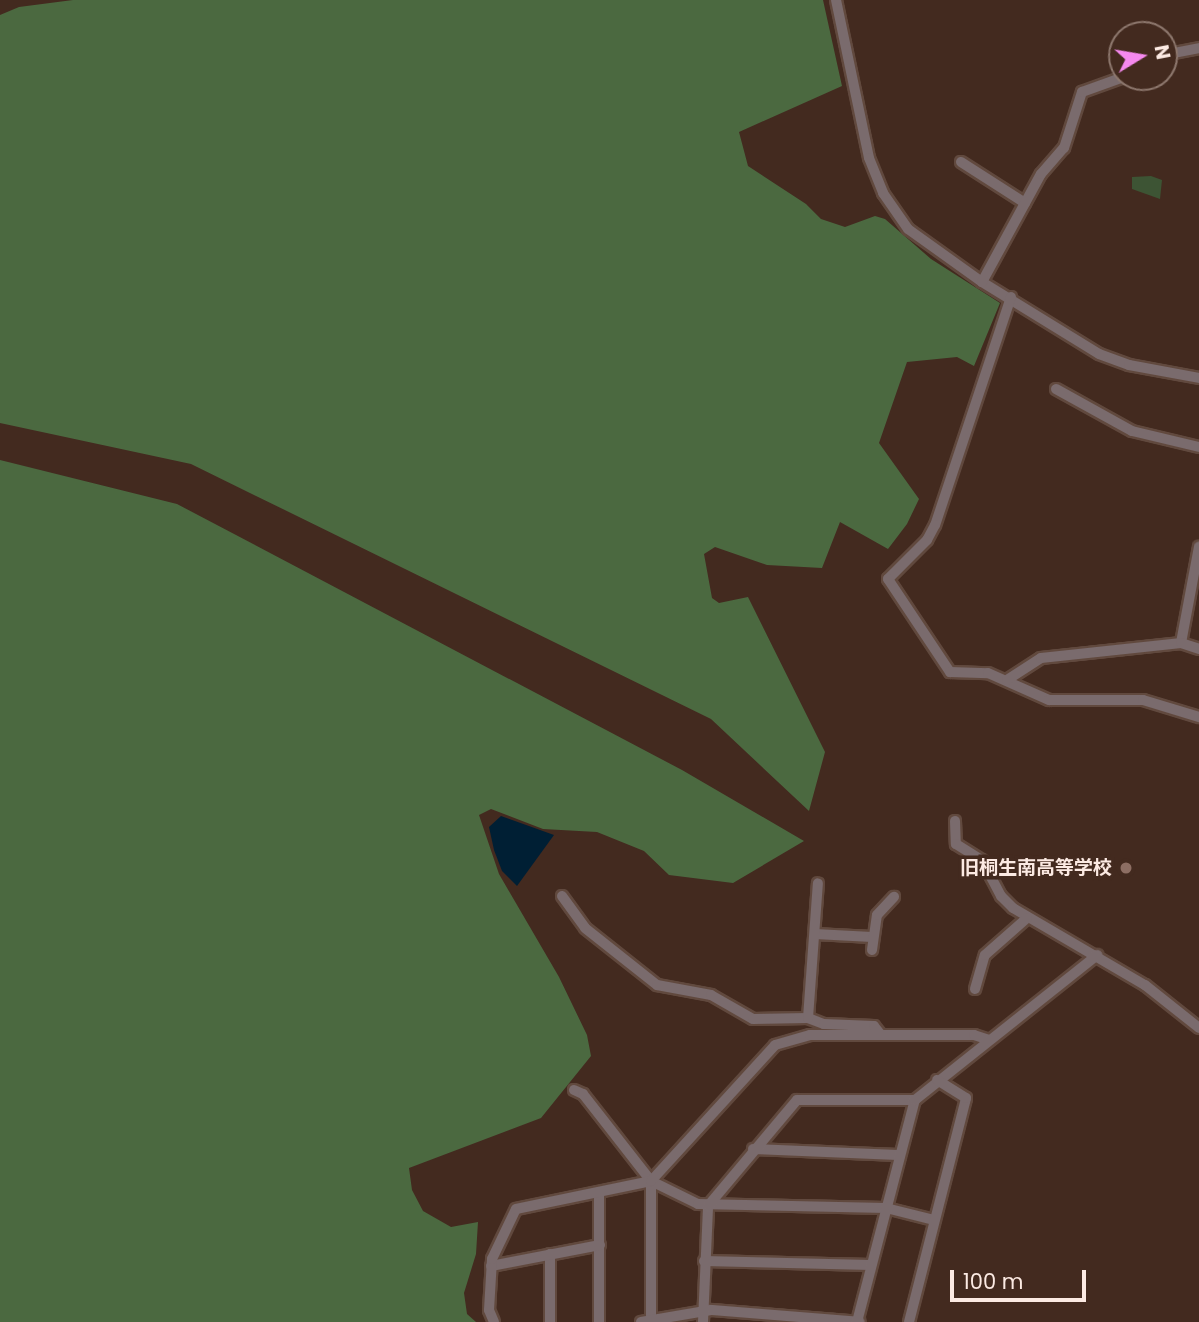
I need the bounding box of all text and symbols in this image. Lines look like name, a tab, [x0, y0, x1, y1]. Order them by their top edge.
north arrow	[1108, 21, 1178, 91]
text: N	[1148, 43, 1177, 62]
place label: 旧桐生南高等学校	[960, 857, 1112, 879]
marker: 旧桐生南高等学校	[1118, 860, 1134, 876]
scale bar	[954, 1256, 1090, 1300]
text: 100 m	[963, 1267, 1023, 1296]

